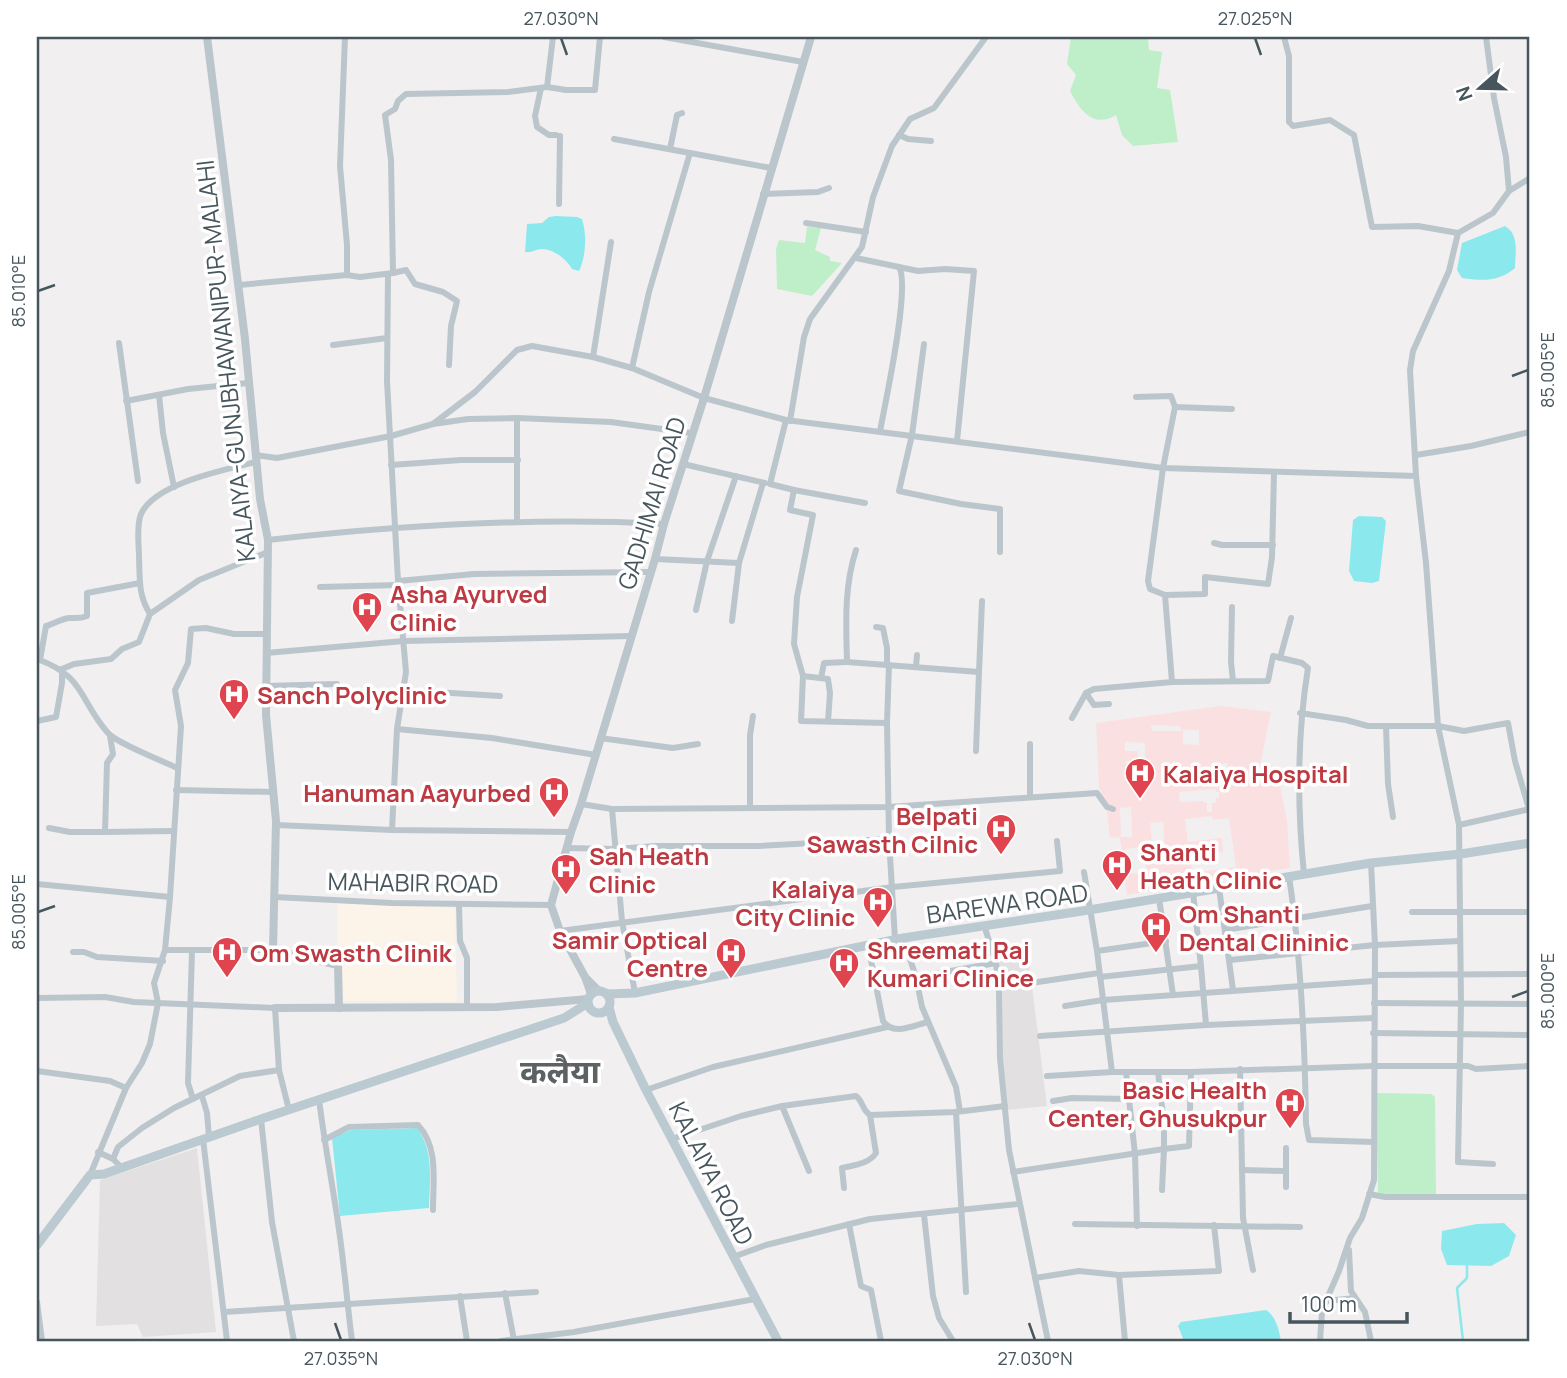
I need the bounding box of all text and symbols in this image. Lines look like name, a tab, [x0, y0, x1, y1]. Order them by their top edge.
text: 27.030°N	[524, 6, 599, 30]
text: 27.025°N	[1218, 6, 1292, 30]
north arrow	[1444, 52, 1514, 122]
text: N	[1449, 83, 1479, 105]
street label: KALAIYA-GUNJBHAWANIPUR-MALAHI	[187, 158, 263, 564]
text: 85.010°E	[6, 255, 30, 327]
text: 85.005°E	[1535, 332, 1559, 408]
street label: GADHIMAI ROAD	[609, 413, 693, 593]
place label: Asha Ayurved Clinic	[390, 577, 548, 638]
hospital icon: Asha Ayurved Clinic	[350, 590, 384, 634]
hospital icon: Sanch Polyclinic	[217, 677, 251, 721]
place label: Sanch Polyclinic	[257, 678, 447, 711]
hospital icon: Kalaiya Hospital	[1123, 756, 1157, 800]
place label: Kalaiya Hospital	[1163, 757, 1349, 790]
hospital icon: Hanuman Aayurbed	[537, 775, 571, 819]
place label: Hanuman Aayurbed	[303, 776, 531, 809]
place label: Belpati Sawasth Cilnic	[807, 799, 978, 860]
hospital icon: Belpati Sawasth Cilnic	[984, 812, 1018, 856]
place label: Shanti Heath Clinic	[1140, 835, 1282, 896]
place label: Sah Heath Clinic	[589, 839, 709, 900]
hospital icon: Shanti Heath Clinic	[1100, 848, 1134, 892]
hospital icon: Sah Heath Clinic	[549, 852, 583, 896]
street label: MAHABIR ROAD	[327, 864, 499, 900]
place label: Kalaiya City Clinic	[736, 872, 855, 933]
text: 85.005°E	[6, 874, 30, 950]
street label: BAREWA ROAD	[924, 875, 1090, 931]
hospital icon: Kalaiya City Clinic	[861, 885, 895, 929]
place label: Om Shanti Dental Clininic	[1179, 897, 1349, 958]
hospital icon: Om Shanti Dental Clininic	[1139, 910, 1173, 954]
place label: Samir Optical Centre	[552, 923, 708, 984]
place label: Shreemati Raj Kumari Clinice	[867, 933, 1034, 994]
hospital icon: Om Swasth Clinik	[210, 935, 244, 979]
place label: Om Swasth Clinik	[250, 936, 453, 969]
hospital icon: Samir Optical Centre	[714, 936, 748, 980]
hospital icon: Shreemati Raj Kumari Clinice	[827, 946, 861, 990]
text: 85.000°E	[1535, 953, 1559, 1029]
district label: कलैया	[520, 1049, 601, 1093]
place label: Basic Health Center, Ghusukpur	[1048, 1073, 1267, 1134]
hospital icon: Basic Health Center, Ghusukpur	[1273, 1086, 1307, 1130]
street label: KALAIYA ROAD	[662, 1096, 762, 1250]
scale bar	[1290, 1280, 1408, 1324]
text: 100 m	[1301, 1290, 1357, 1318]
text: 27.035°N	[304, 1346, 378, 1370]
text: 27.030°N	[998, 1346, 1073, 1370]

